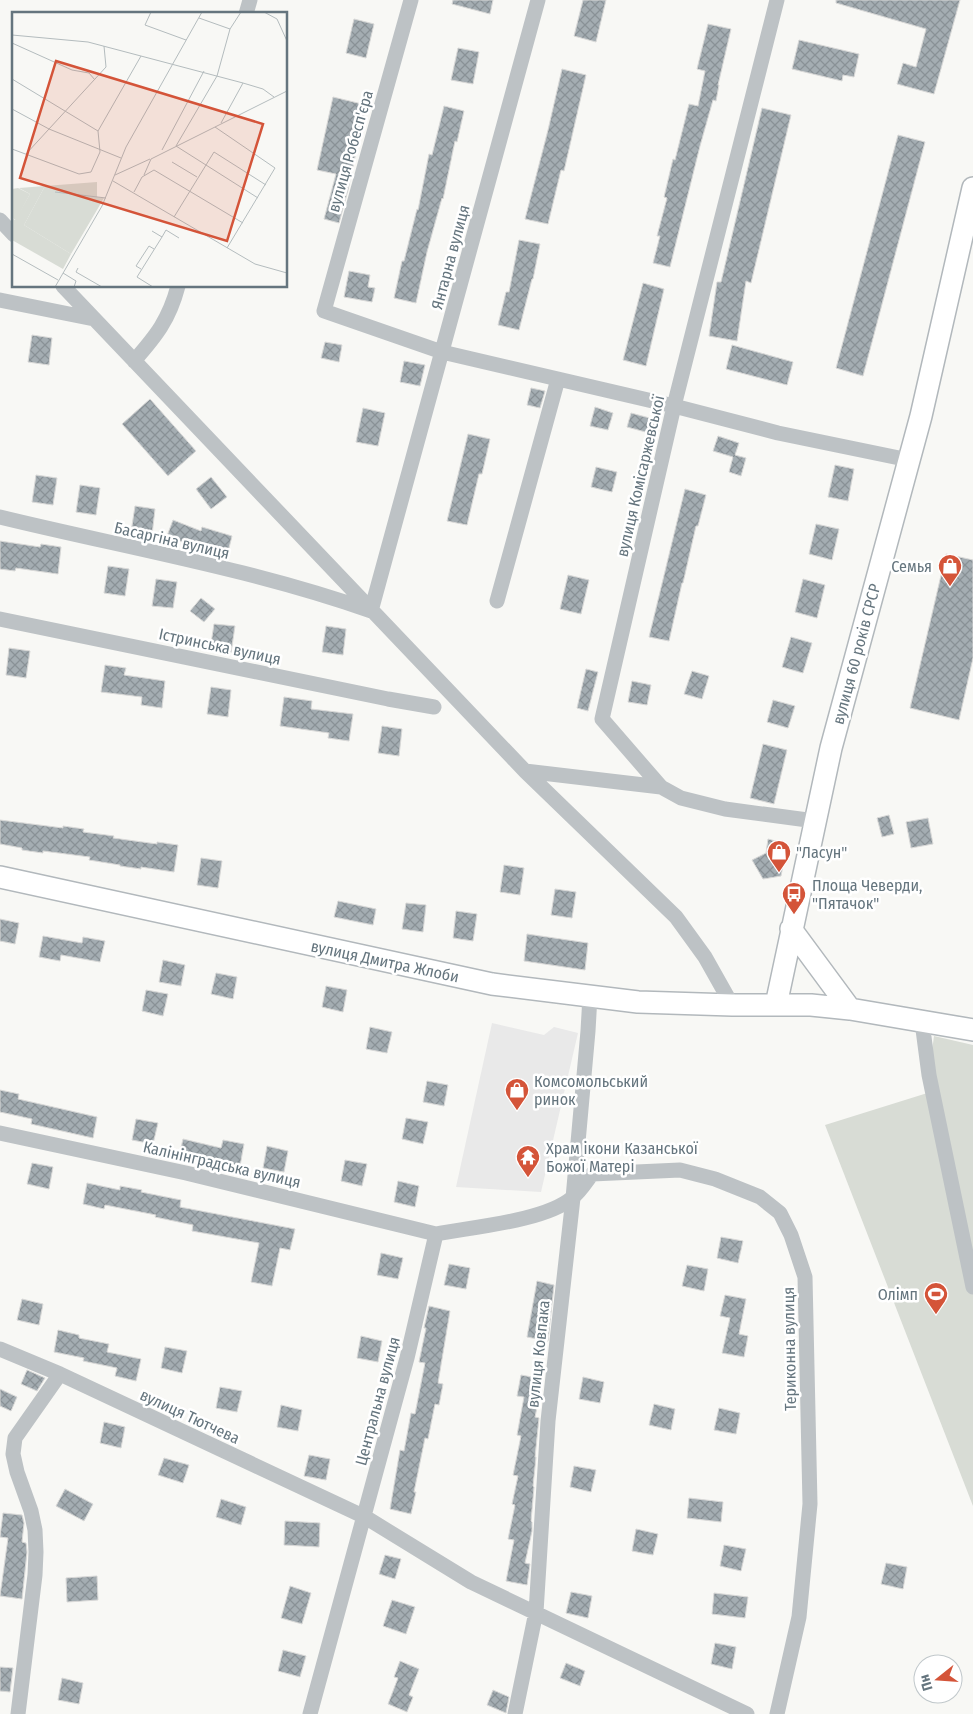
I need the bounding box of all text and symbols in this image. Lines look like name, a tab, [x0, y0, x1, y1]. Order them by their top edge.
inset map	[12, 12, 288, 288]
street label: вулиця Робесп'єра	[324, 88, 377, 214]
street label: Янтарна вулиця	[427, 203, 474, 312]
street label: вулиця Комісаржевської	[613, 393, 669, 559]
street label: Басаргіна вулиця	[112, 518, 231, 563]
shop icon: Семья	[937, 553, 963, 587]
place label: Семья	[891, 557, 932, 576]
street label: вулиця 60 років СРСР	[829, 582, 884, 727]
street label: Істринська вулиця	[157, 624, 283, 669]
shop icon: "Ласун"	[766, 839, 792, 873]
place label: "Ласун"	[796, 843, 847, 862]
place label: Площа Чеверди, "Пятачок"	[812, 876, 922, 913]
bus stop icon: Площа Чеверди, "Пятачок"	[781, 881, 807, 915]
street label: вулиця Дмитра Жлоби	[309, 937, 461, 986]
place label: Комсомольський ринок	[534, 1072, 648, 1109]
shop icon: Комсомольський ринок	[504, 1077, 530, 1111]
street label: Калінінградська вулиця	[141, 1137, 303, 1192]
place label: Храм ікони Казанської Божої Матері	[546, 1139, 699, 1176]
temple icon: Храм ікони Казанської Божої Матері	[515, 1144, 541, 1178]
sports icon: Олімп	[923, 1281, 949, 1315]
place label: Олімп	[878, 1285, 918, 1304]
street label: Териконна вулиця	[779, 1287, 800, 1411]
street label: вулиця Ковпака	[523, 1299, 554, 1409]
street label: Центральна вулиця	[351, 1335, 404, 1468]
street label: вулиця Тютчева	[137, 1385, 243, 1448]
north arrow	[913, 1654, 963, 1704]
text: Пн	[916, 1673, 936, 1693]

